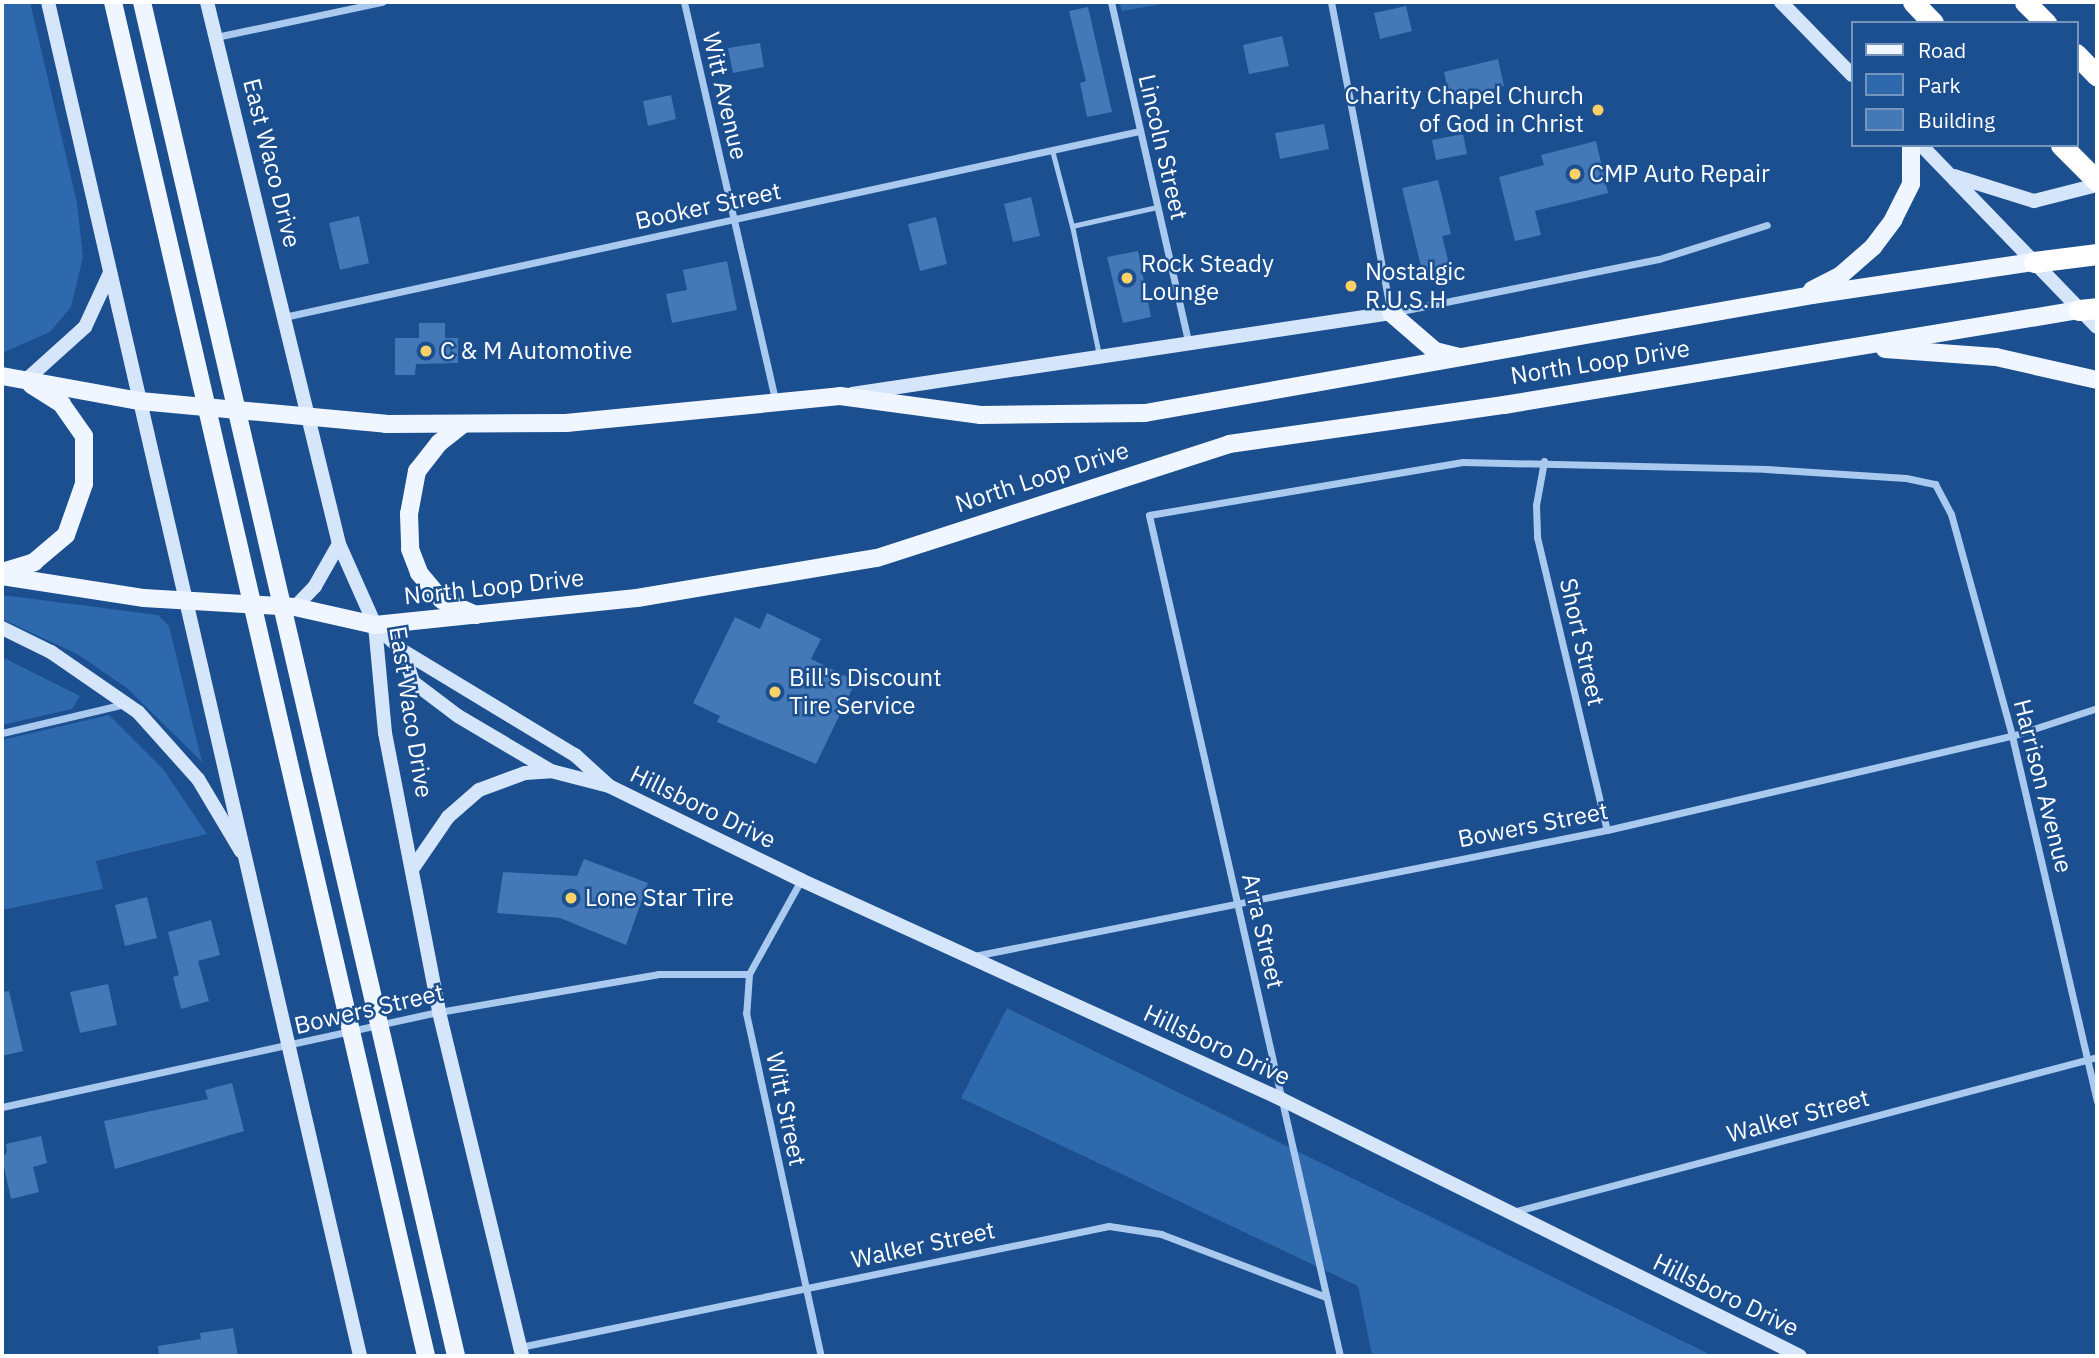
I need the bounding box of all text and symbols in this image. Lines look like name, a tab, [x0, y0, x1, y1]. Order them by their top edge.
legend	[1850, 21, 2078, 147]
street label: Witt Avenue	[696, 30, 754, 162]
text: Road	[1918, 36, 1966, 64]
street label: Lincoln Street	[1132, 71, 1194, 223]
text: Park	[1918, 71, 1961, 99]
street label: East Waco Drive	[237, 76, 307, 250]
place label: Charity Chapel Church of God in Christ	[1345, 82, 1584, 138]
marker: Charity Chapel Church of God in Christ	[1590, 102, 1606, 118]
text: Building	[1918, 106, 1995, 134]
place label: CMP Auto Repair	[1589, 160, 1770, 188]
marker: CMP Auto Repair	[1567, 166, 1583, 182]
street label: Booker Street	[632, 177, 784, 235]
place label: Rock Steady Lounge	[1141, 250, 1274, 306]
place label: Nostalgic R.U.S.H	[1365, 258, 1465, 314]
marker: Rock Steady Lounge	[1119, 270, 1135, 286]
marker: Nostalgic R.U.S.H	[1343, 278, 1359, 294]
street label: North Loop Drive	[1508, 334, 1692, 390]
place label: C & M Automotive	[440, 337, 632, 365]
marker: C & M Automotive	[418, 343, 434, 359]
street label: North Loop Drive	[951, 435, 1133, 519]
street label: North Loop Drive	[402, 563, 586, 611]
street label: Short Street	[1553, 576, 1611, 708]
street label: East Waco Drive	[383, 624, 439, 800]
place label: Bill's Discount Tire Service	[789, 664, 942, 720]
marker: Bill's Discount Tire Service	[767, 684, 783, 700]
street label: Harrison Avenue	[2008, 696, 2078, 876]
street label: Hillsboro Drive	[625, 759, 781, 855]
street label: Bowers Street	[1455, 796, 1611, 854]
street label: Arra Street	[1236, 871, 1290, 991]
place label: Lone Star Tire	[585, 884, 734, 912]
marker: Lone Star Tire	[563, 890, 579, 906]
street label: Bowers Street	[291, 978, 447, 1040]
street label: Hillsboro Drive	[1139, 998, 1295, 1092]
street label: Witt Street	[760, 1050, 812, 1168]
street label: Walker Street	[1724, 1083, 1872, 1149]
street label: Walker Street	[848, 1216, 998, 1274]
street label: Hillsboro Drive	[1648, 1247, 1804, 1343]

